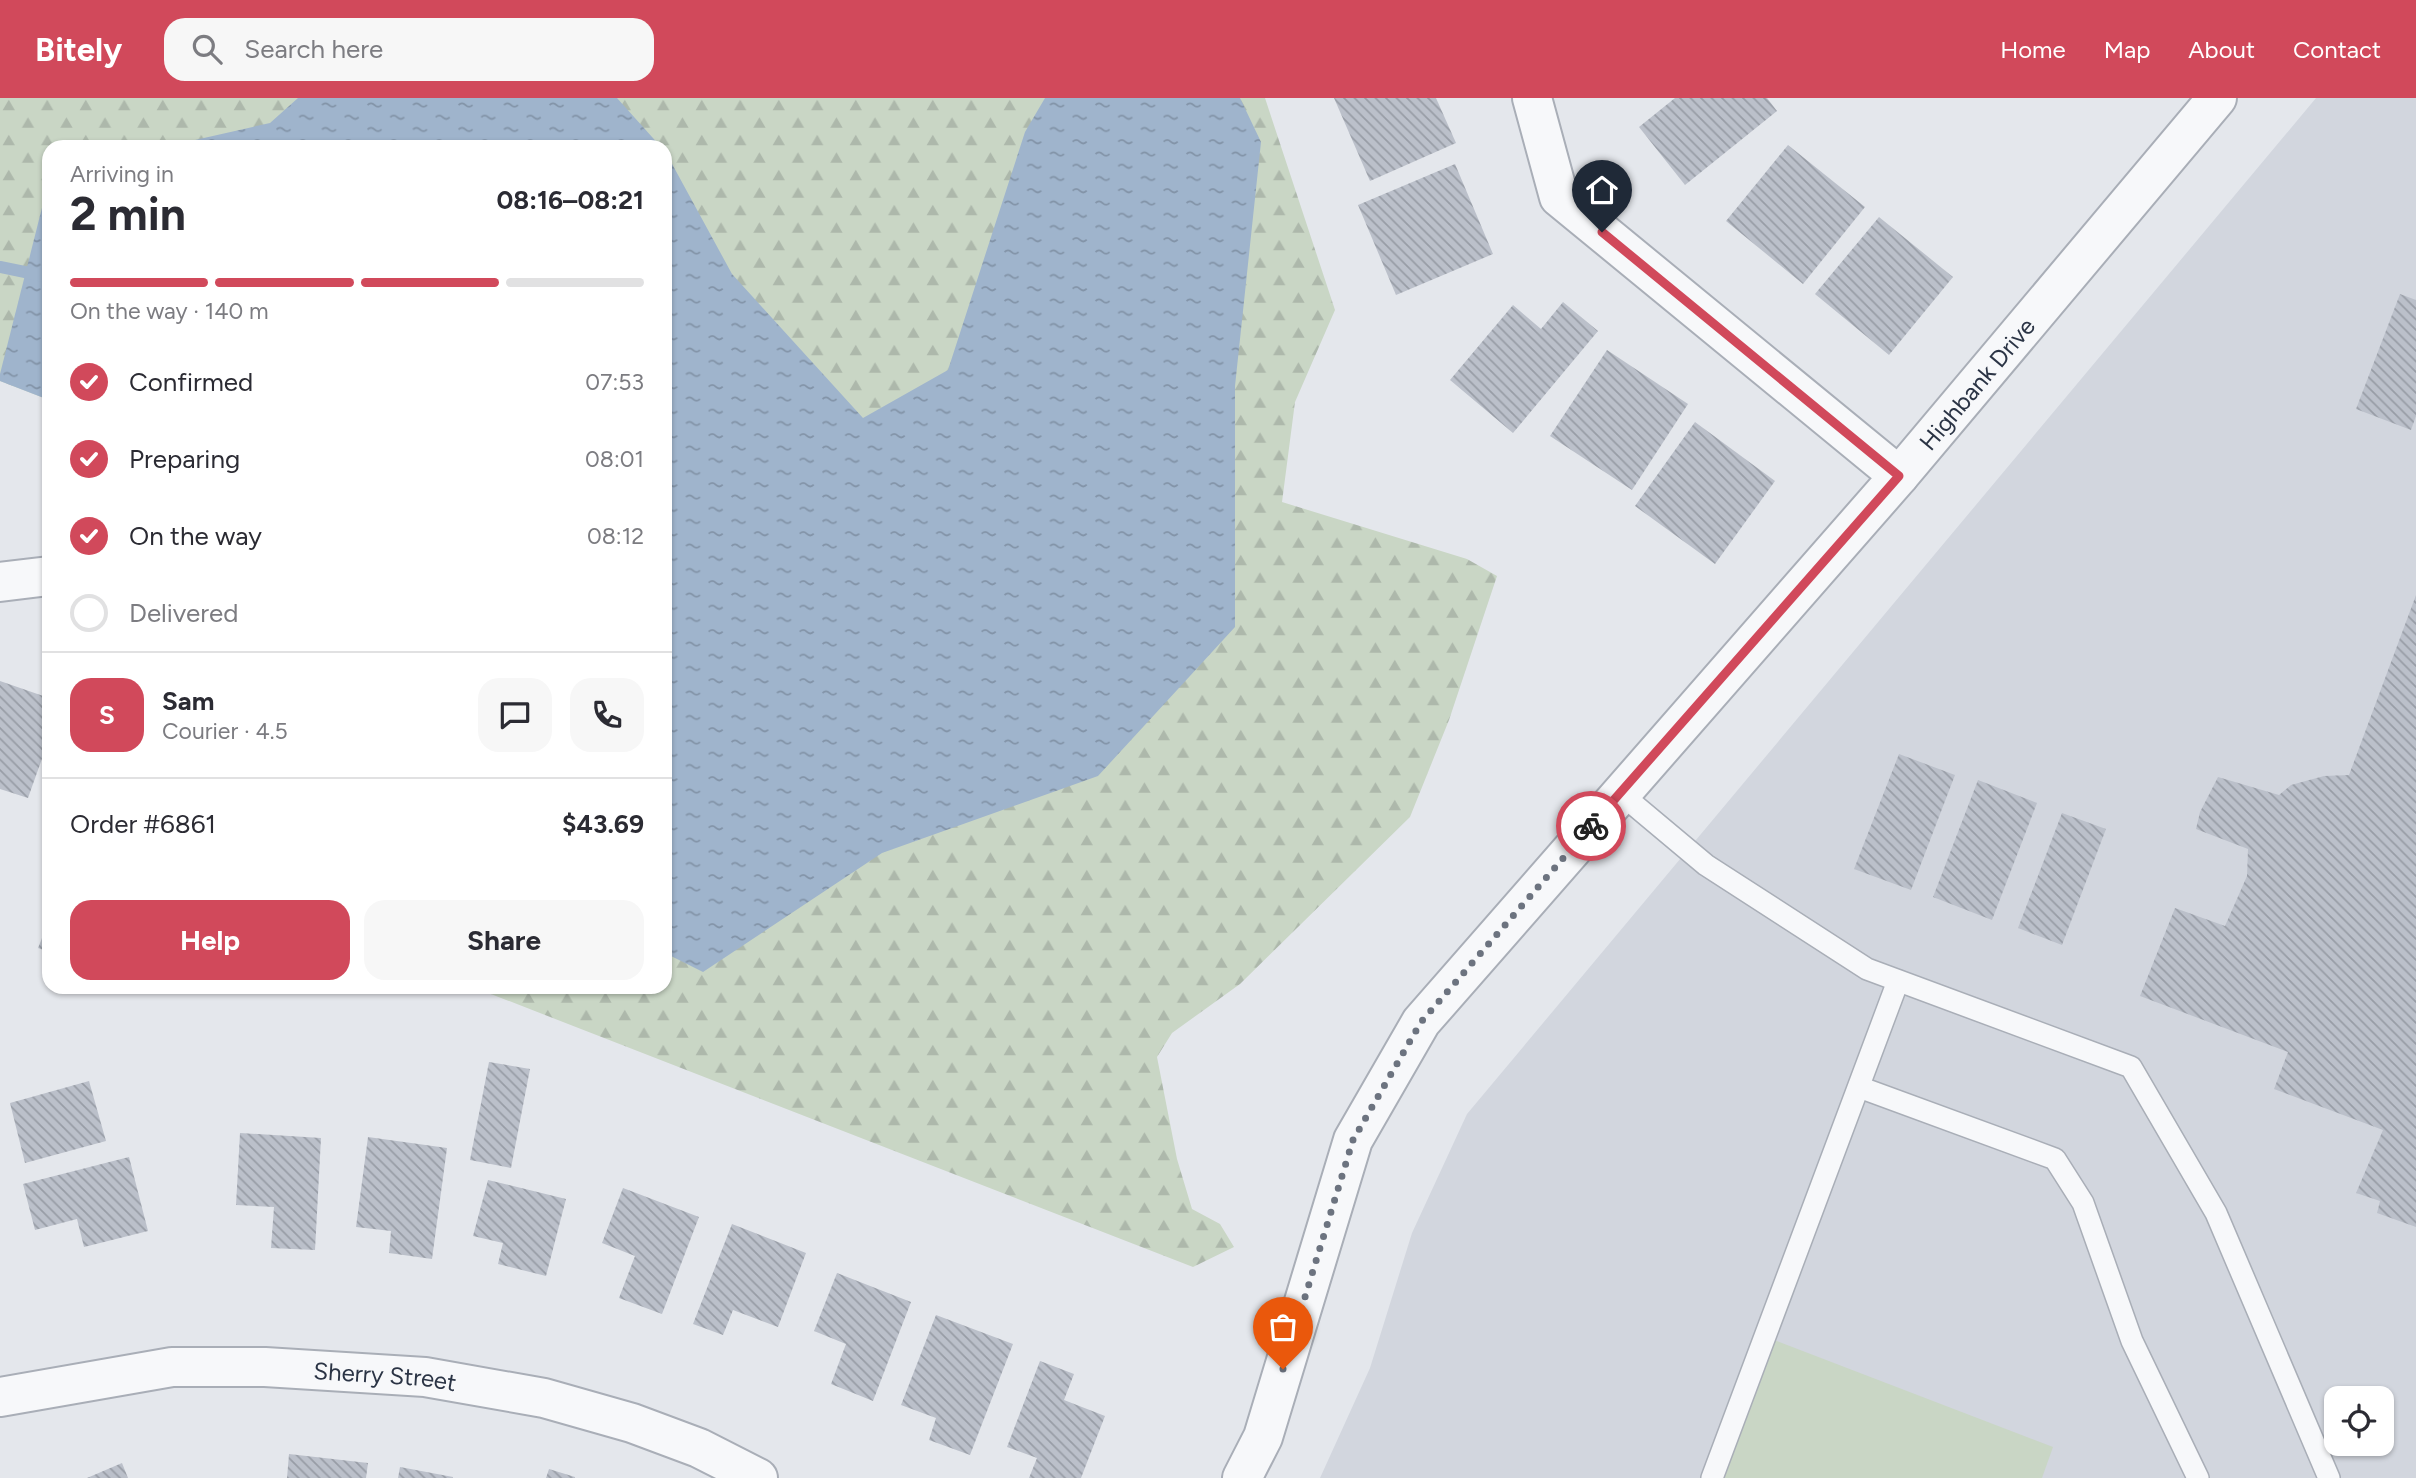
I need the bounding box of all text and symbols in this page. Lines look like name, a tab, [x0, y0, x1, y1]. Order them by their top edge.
search box	[164, 18, 654, 81]
text: Bitely	[35, 30, 122, 69]
icon: search	[188, 30, 226, 68]
text: Search here	[244, 33, 383, 65]
text: Home	[2000, 35, 2066, 64]
text: Map	[2104, 35, 2150, 64]
text: About	[2188, 35, 2255, 64]
text: Contact	[2293, 35, 2381, 64]
text: Arriving in	[70, 160, 174, 188]
pin	[1572, 160, 1632, 232]
icon: home	[1583, 171, 1621, 209]
text: 08:16–08:21	[496, 184, 644, 216]
text: 2 min	[70, 186, 186, 242]
text: On the way · 140 m	[70, 297, 269, 325]
street label: Highbank Drive	[1913, 312, 2041, 456]
icon: check	[70, 363, 108, 401]
text: Confirmed	[129, 366, 253, 398]
text: 07:53	[585, 368, 644, 396]
icon: check	[70, 440, 108, 478]
text: Preparing	[129, 443, 240, 475]
text: 08:01	[585, 445, 644, 473]
icon: check	[70, 517, 108, 555]
text: On the way	[129, 520, 262, 552]
text: 08:12	[587, 522, 644, 550]
text: Delivered	[129, 597, 238, 629]
button: chat	[478, 678, 552, 752]
button: phone	[570, 678, 644, 752]
text: Sam	[162, 685, 214, 717]
text: S	[99, 699, 115, 731]
text: Courier · 4.5	[162, 717, 288, 745]
courier	[1556, 791, 1626, 861]
icon: bike	[1572, 807, 1610, 845]
text: Order #6861	[70, 808, 216, 840]
text: $43.69	[562, 808, 644, 840]
button: Help	[70, 900, 350, 980]
button: Share	[364, 900, 644, 980]
pin	[1253, 1297, 1313, 1369]
icon: bag	[1264, 1308, 1302, 1346]
street label: Sherry Street	[313, 1356, 459, 1397]
map controls	[2324, 1386, 2394, 1456]
button: locate	[2324, 1386, 2394, 1456]

